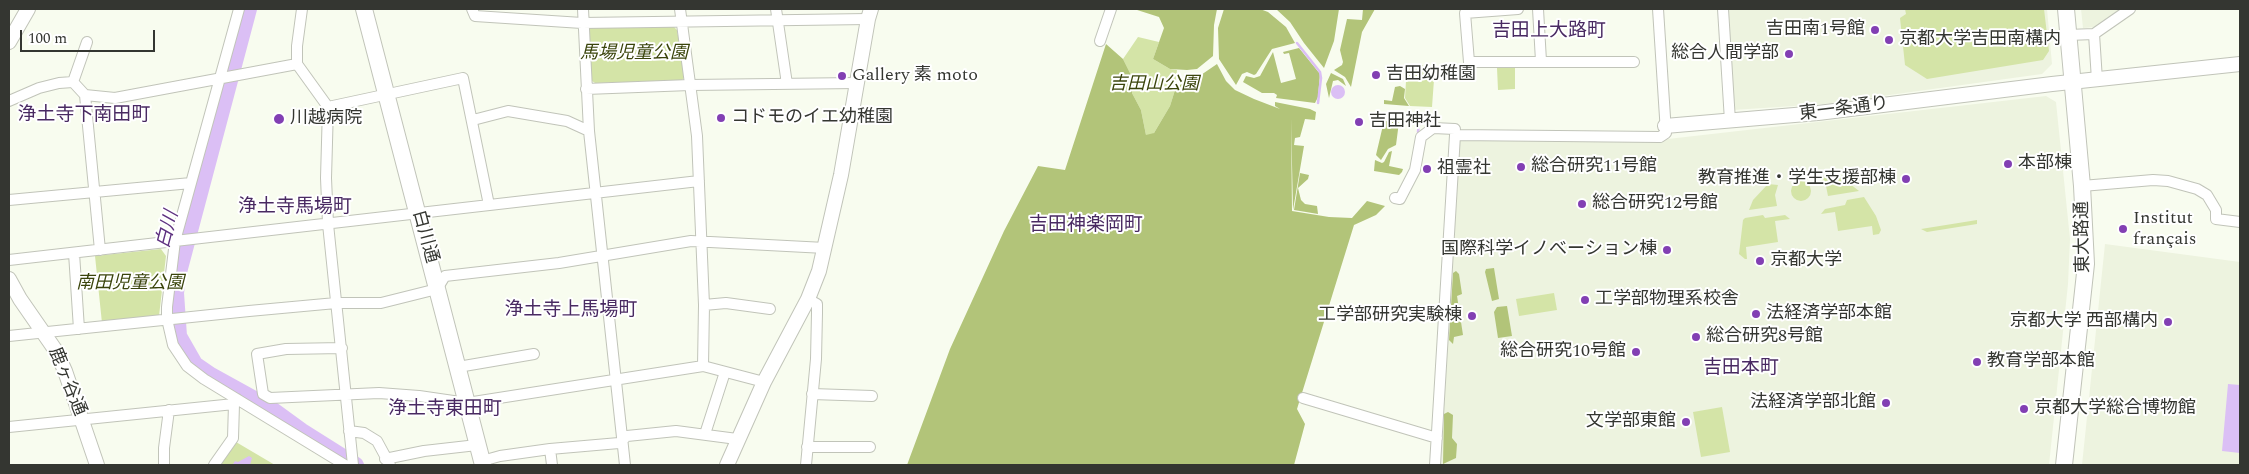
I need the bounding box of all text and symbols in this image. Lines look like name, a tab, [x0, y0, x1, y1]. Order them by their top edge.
place label: 吉田南1号館	[1766, 19, 1865, 41]
scale bar	[22, 20, 158, 52]
district label: 吉田上大路町	[1492, 21, 1606, 43]
marker: 吉田南1号館	[1869, 24, 1881, 36]
text: 100 m	[28, 27, 67, 50]
place label: 京都大学吉田南構内	[1899, 29, 2061, 51]
marker: 京都大学吉田南構内	[1883, 34, 1895, 46]
park label: 馬場児童公園	[580, 43, 688, 65]
place label: 総合人間学部	[1671, 43, 1779, 65]
marker: 総合人間学部	[1783, 48, 1795, 60]
place label: 吉田幼稚園	[1386, 64, 1476, 86]
place label: Gallery 素 moto	[852, 65, 978, 87]
marker: 吉田幼稚園	[1370, 69, 1382, 81]
marker: Gallery 素 moto	[836, 70, 848, 82]
park label: 吉田山公園	[1109, 74, 1199, 96]
street label: 東一条通り	[1798, 94, 1890, 126]
district label: 浄土寺下南田町	[18, 105, 150, 127]
place label: コドモのイエ幼稚園	[731, 107, 893, 129]
place label: 川越病院	[290, 108, 362, 130]
place label: 吉田神社	[1369, 111, 1441, 133]
marker: 川越病院	[272, 112, 286, 126]
marker: コドモのイエ幼稚園	[715, 112, 727, 124]
marker: 吉田神社	[1353, 116, 1365, 128]
place label: 本部棟	[2018, 153, 2072, 175]
place label: 総合研究11号館	[1531, 156, 1657, 178]
place label: 祖霊社	[1437, 158, 1491, 180]
marker: 本部棟	[2002, 158, 2014, 170]
marker: 総合研究11号館	[1515, 161, 1527, 173]
marker: 祖霊社	[1421, 163, 1433, 175]
place label: 教育推進・学生支援部棟	[1698, 168, 1896, 190]
marker: 教育推進・学生支援部棟	[1900, 173, 1912, 185]
place label: 総合研究12号館	[1592, 193, 1718, 215]
district label: 浄土寺馬場町	[238, 197, 352, 219]
marker: 総合研究12号館	[1576, 198, 1588, 210]
street label: 東大路通	[2073, 201, 2095, 273]
street label: 白川通	[407, 208, 441, 266]
place label: Institut français	[2133, 208, 2197, 250]
water label: 白川	[153, 209, 185, 251]
district label: 吉田神楽岡町	[1029, 215, 1143, 237]
marker: Institut français	[2117, 223, 2129, 235]
place label: 国際科学イノべーション棟	[1441, 239, 1657, 261]
marker: 国際科学イノべーション棟	[1661, 244, 1673, 256]
place label: 京都大学	[1770, 250, 1842, 272]
marker: 京都大学	[1754, 255, 1766, 267]
park label: 南田児童公園	[76, 273, 184, 295]
place label: 工学部物理系校舎	[1595, 289, 1739, 311]
marker: 工学部物理系校舎	[1579, 294, 1591, 306]
district label: 浄土寺上馬場町	[505, 300, 637, 322]
place label: 法経済学部本館	[1766, 303, 1892, 325]
place label: 工学部研究実験棟	[1318, 305, 1462, 327]
marker: 法経済学部本館	[1750, 308, 1762, 320]
marker: 工学部研究実験棟	[1466, 310, 1478, 322]
place label: 京都大学 西部構内	[2010, 311, 2158, 333]
marker: 京都大学 西部構内	[2162, 316, 2174, 328]
place label: 総合研究8号館	[1706, 326, 1823, 348]
marker: 総合研究8号館	[1690, 331, 1702, 343]
place label: 総合研究10号館	[1500, 341, 1626, 363]
street label: 鹿ヶ谷通	[43, 345, 89, 419]
marker: 総合研究10号館	[1630, 346, 1642, 358]
place label: 教育学部本館	[1987, 351, 2095, 373]
marker: 教育学部本館	[1971, 356, 1983, 368]
district label: 吉田本町	[1703, 358, 1779, 380]
place label: 法経済学部北館	[1750, 392, 1876, 414]
marker: 法経済学部北館	[1880, 397, 1892, 409]
place label: 京都大学総合博物館	[2034, 398, 2196, 420]
district label: 浄土寺東田町	[388, 399, 502, 421]
marker: 京都大学総合博物館	[2018, 403, 2030, 415]
place label: 文学部東館	[1586, 411, 1676, 433]
marker: 文学部東館	[1680, 416, 1692, 428]

